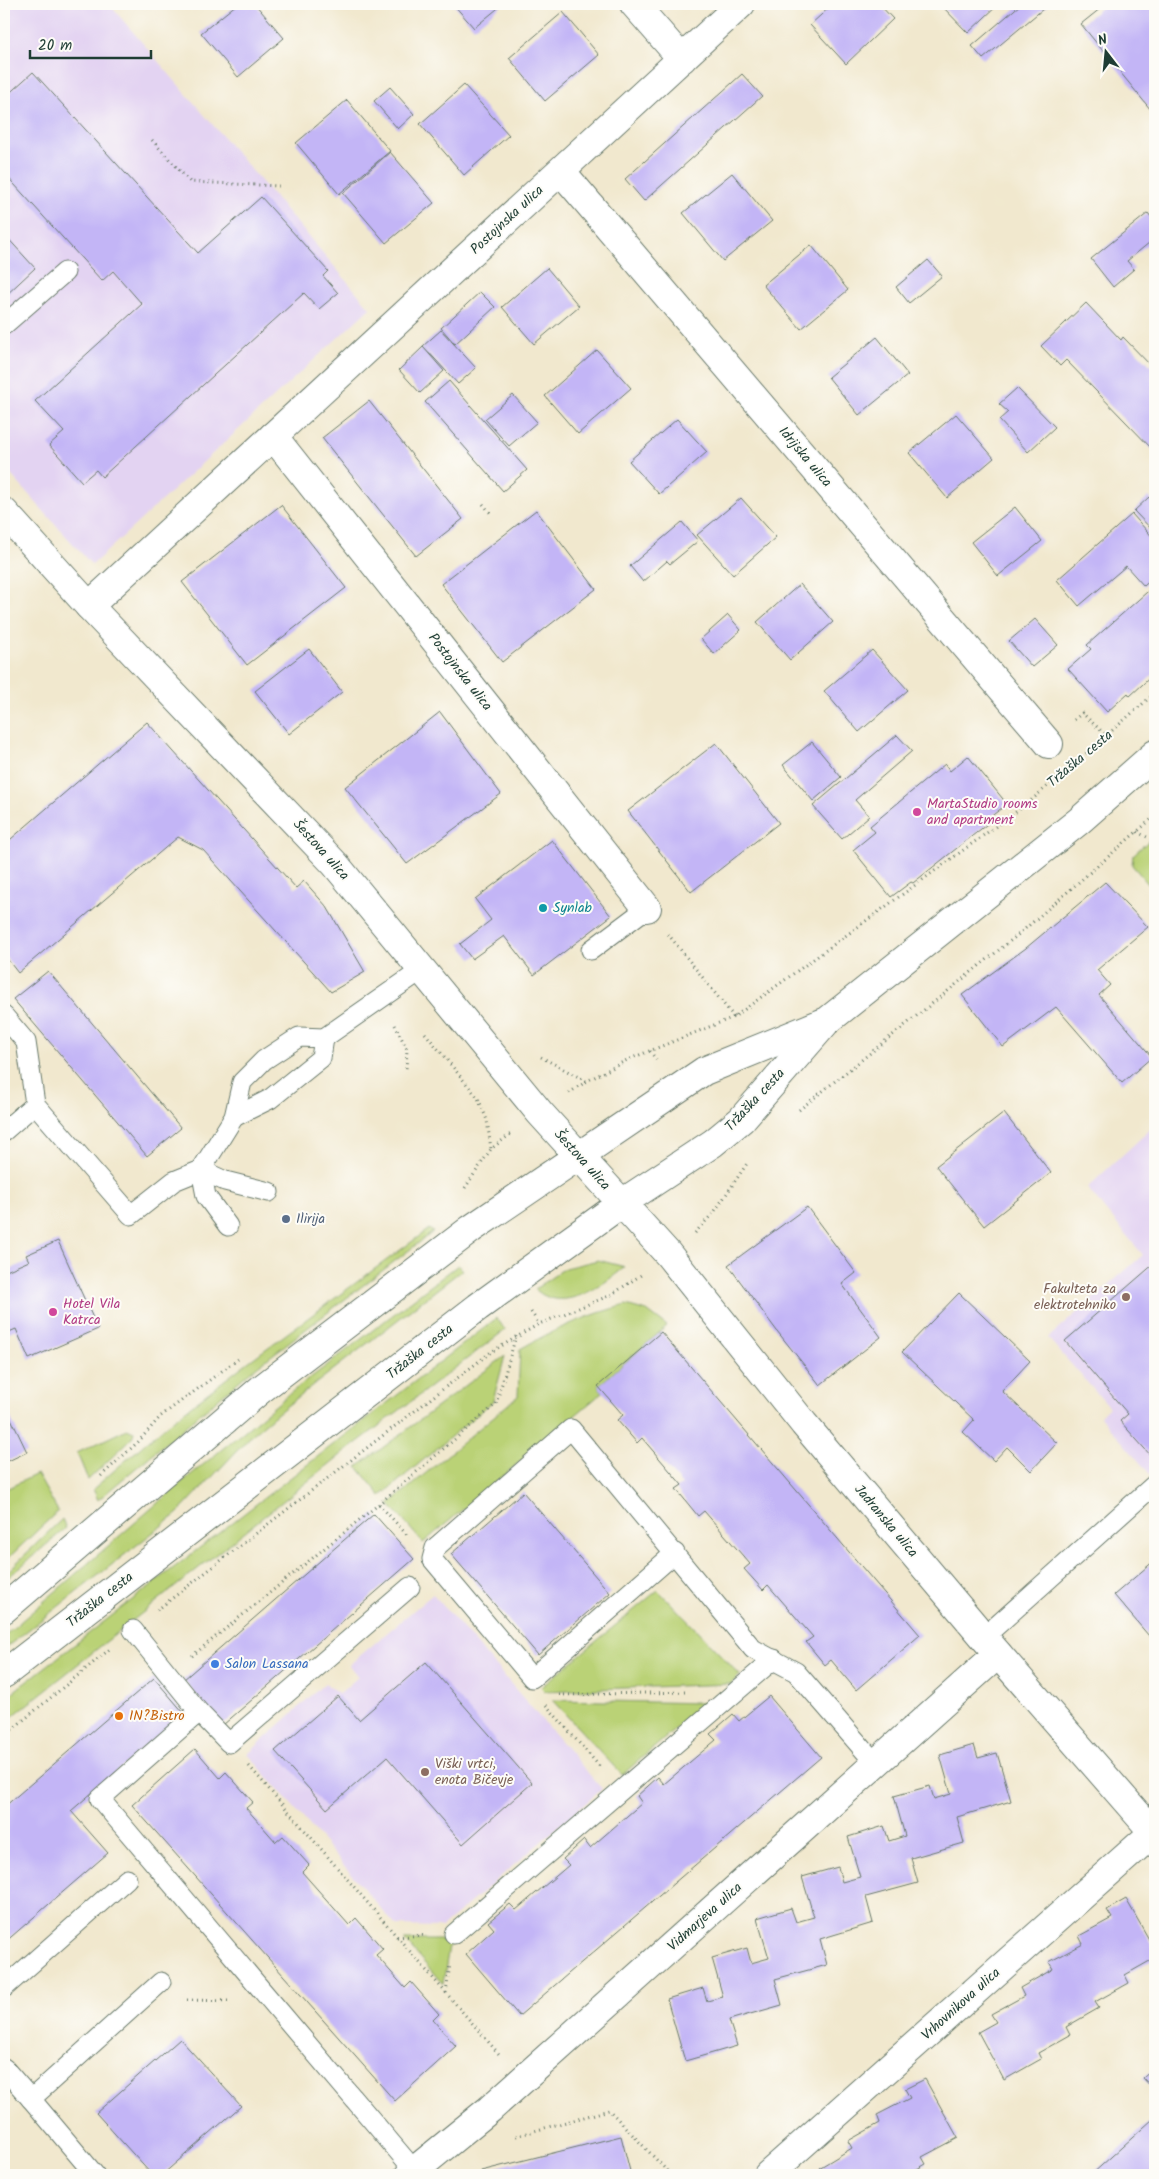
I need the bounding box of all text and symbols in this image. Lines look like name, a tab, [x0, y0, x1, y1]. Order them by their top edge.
scale bar	[30, 28, 151, 60]
north arrow	[1082, 28, 1132, 78]
text: N	[1095, 29, 1110, 52]
text: 20 m	[38, 34, 72, 58]
street label: Postojnska ulica	[465, 180, 549, 260]
street label: Idrijska ulica	[773, 422, 837, 492]
street label: Postojnska ulica	[422, 628, 498, 716]
street label: Tržaška cesta	[1042, 725, 1118, 793]
place label: MartaStudio rooms and apartment	[927, 793, 1038, 831]
marker: MartaStudio rooms and apartment	[911, 806, 923, 818]
street label: Šestova ulica	[287, 814, 355, 886]
place label: Synlab	[553, 897, 592, 919]
marker: Synlab	[537, 902, 549, 914]
street label: Tržaška cesta	[720, 1063, 790, 1137]
street label: Šestova ulica	[548, 1124, 616, 1196]
place label: Ilirija	[296, 1208, 325, 1230]
marker: Ilirija	[280, 1213, 292, 1225]
place label: Fakulteta za elektrotehniko	[1034, 1278, 1116, 1316]
marker: Fakulteta za elektrotehniko	[1120, 1291, 1132, 1303]
place label: Hotel Vila Katrca	[63, 1293, 120, 1331]
marker: Hotel Vila Katrca	[47, 1306, 59, 1318]
street label: Tržaška cesta	[382, 1319, 458, 1385]
street label: Jadranska ulica	[849, 1480, 923, 1562]
street label: Tržaška cesta	[62, 1567, 138, 1633]
place label: Salon Lassana	[225, 1653, 309, 1675]
marker: Salon Lassana	[209, 1658, 221, 1670]
place label: IN?Bistro	[129, 1705, 185, 1727]
marker: IN?Bistro	[113, 1710, 125, 1722]
place label: Viški vrtci, enota Bičevje	[435, 1753, 514, 1791]
marker: Viški vrtci, enota Bičevje	[419, 1766, 431, 1778]
street label: Vidmarjeva ulica	[663, 1877, 747, 1957]
street label: Vrhovnikova ulica	[917, 1962, 1005, 2046]

